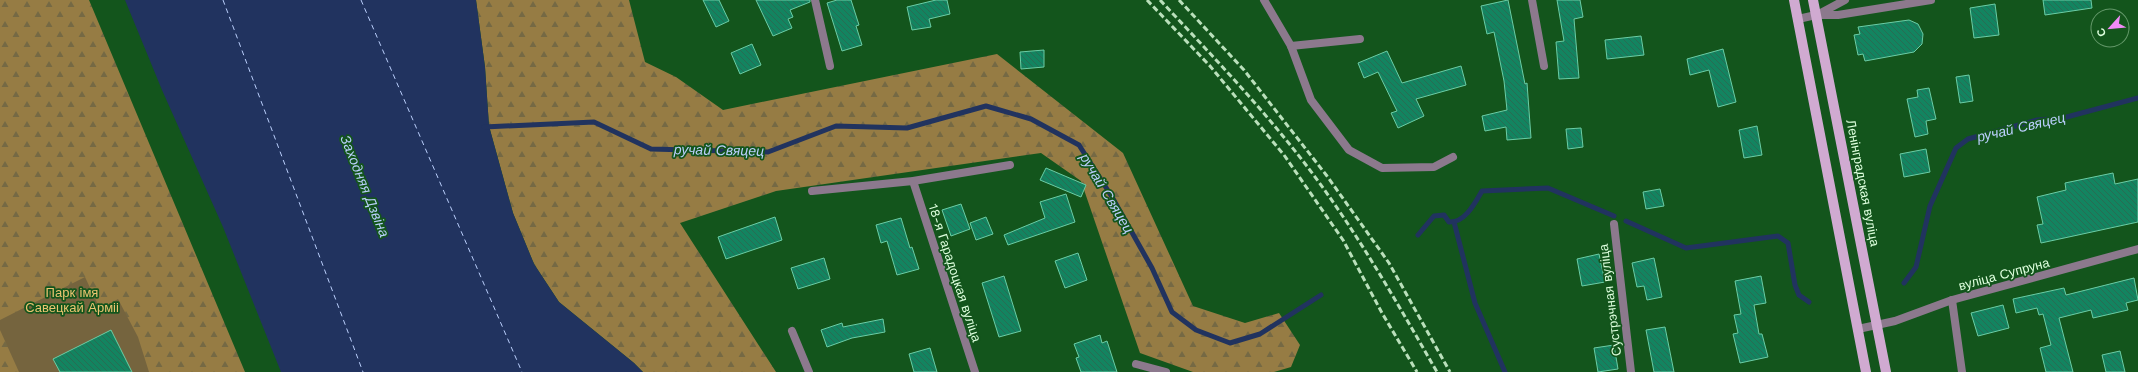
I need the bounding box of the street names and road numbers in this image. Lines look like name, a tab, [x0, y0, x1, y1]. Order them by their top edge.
street label: Ленінградская вуліца	[1843, 118, 1883, 248]
street label: 18-я Гарадоцкая вуліца	[926, 202, 985, 345]
street label: Сустрэчная вуліца	[1596, 242, 1624, 357]
street label: вуліца Супруна	[1957, 254, 2052, 293]

